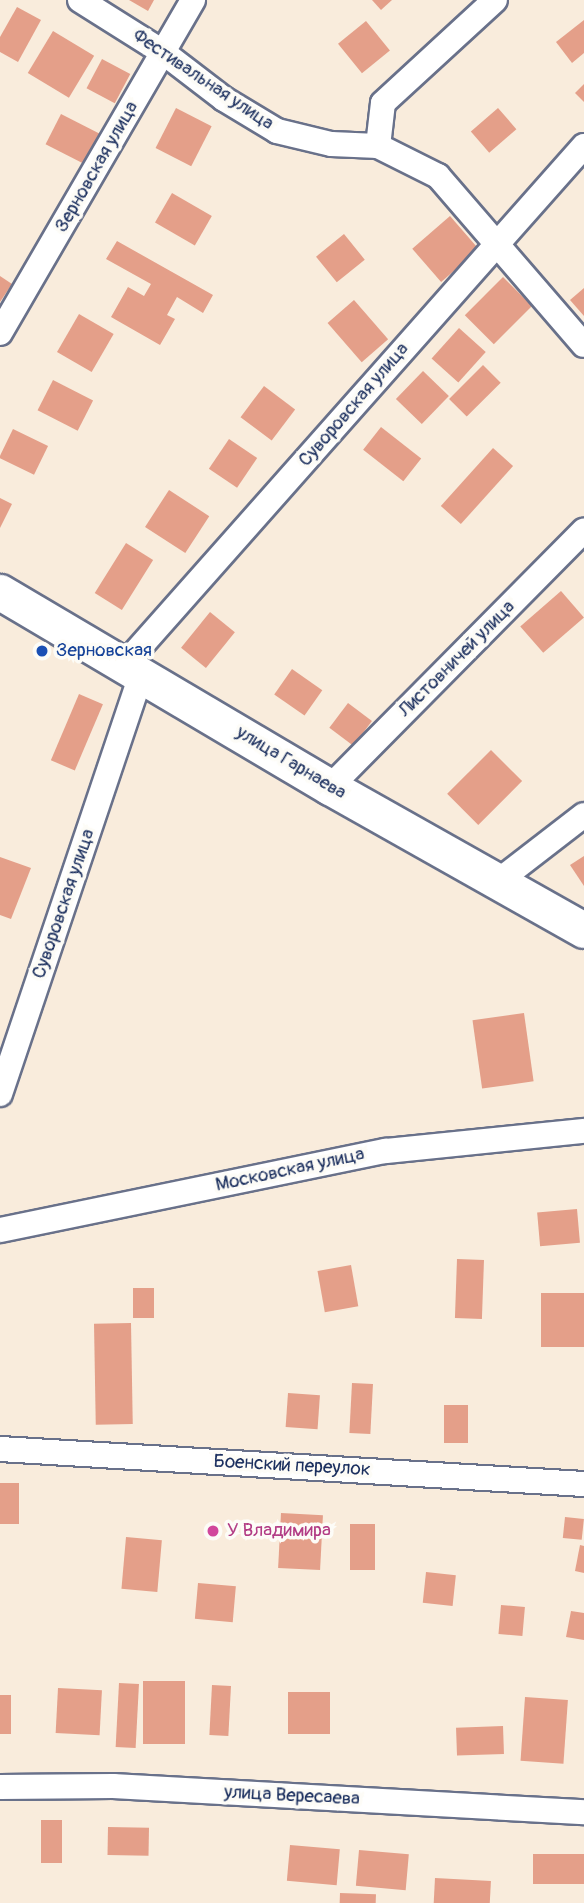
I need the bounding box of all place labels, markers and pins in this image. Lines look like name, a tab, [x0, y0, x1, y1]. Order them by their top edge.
place label: Зерновская	[56, 640, 152, 662]
marker: Зерновская	[34, 643, 50, 659]
place label: У Владимира	[227, 1520, 331, 1542]
marker: У Владимира	[205, 1523, 221, 1539]

